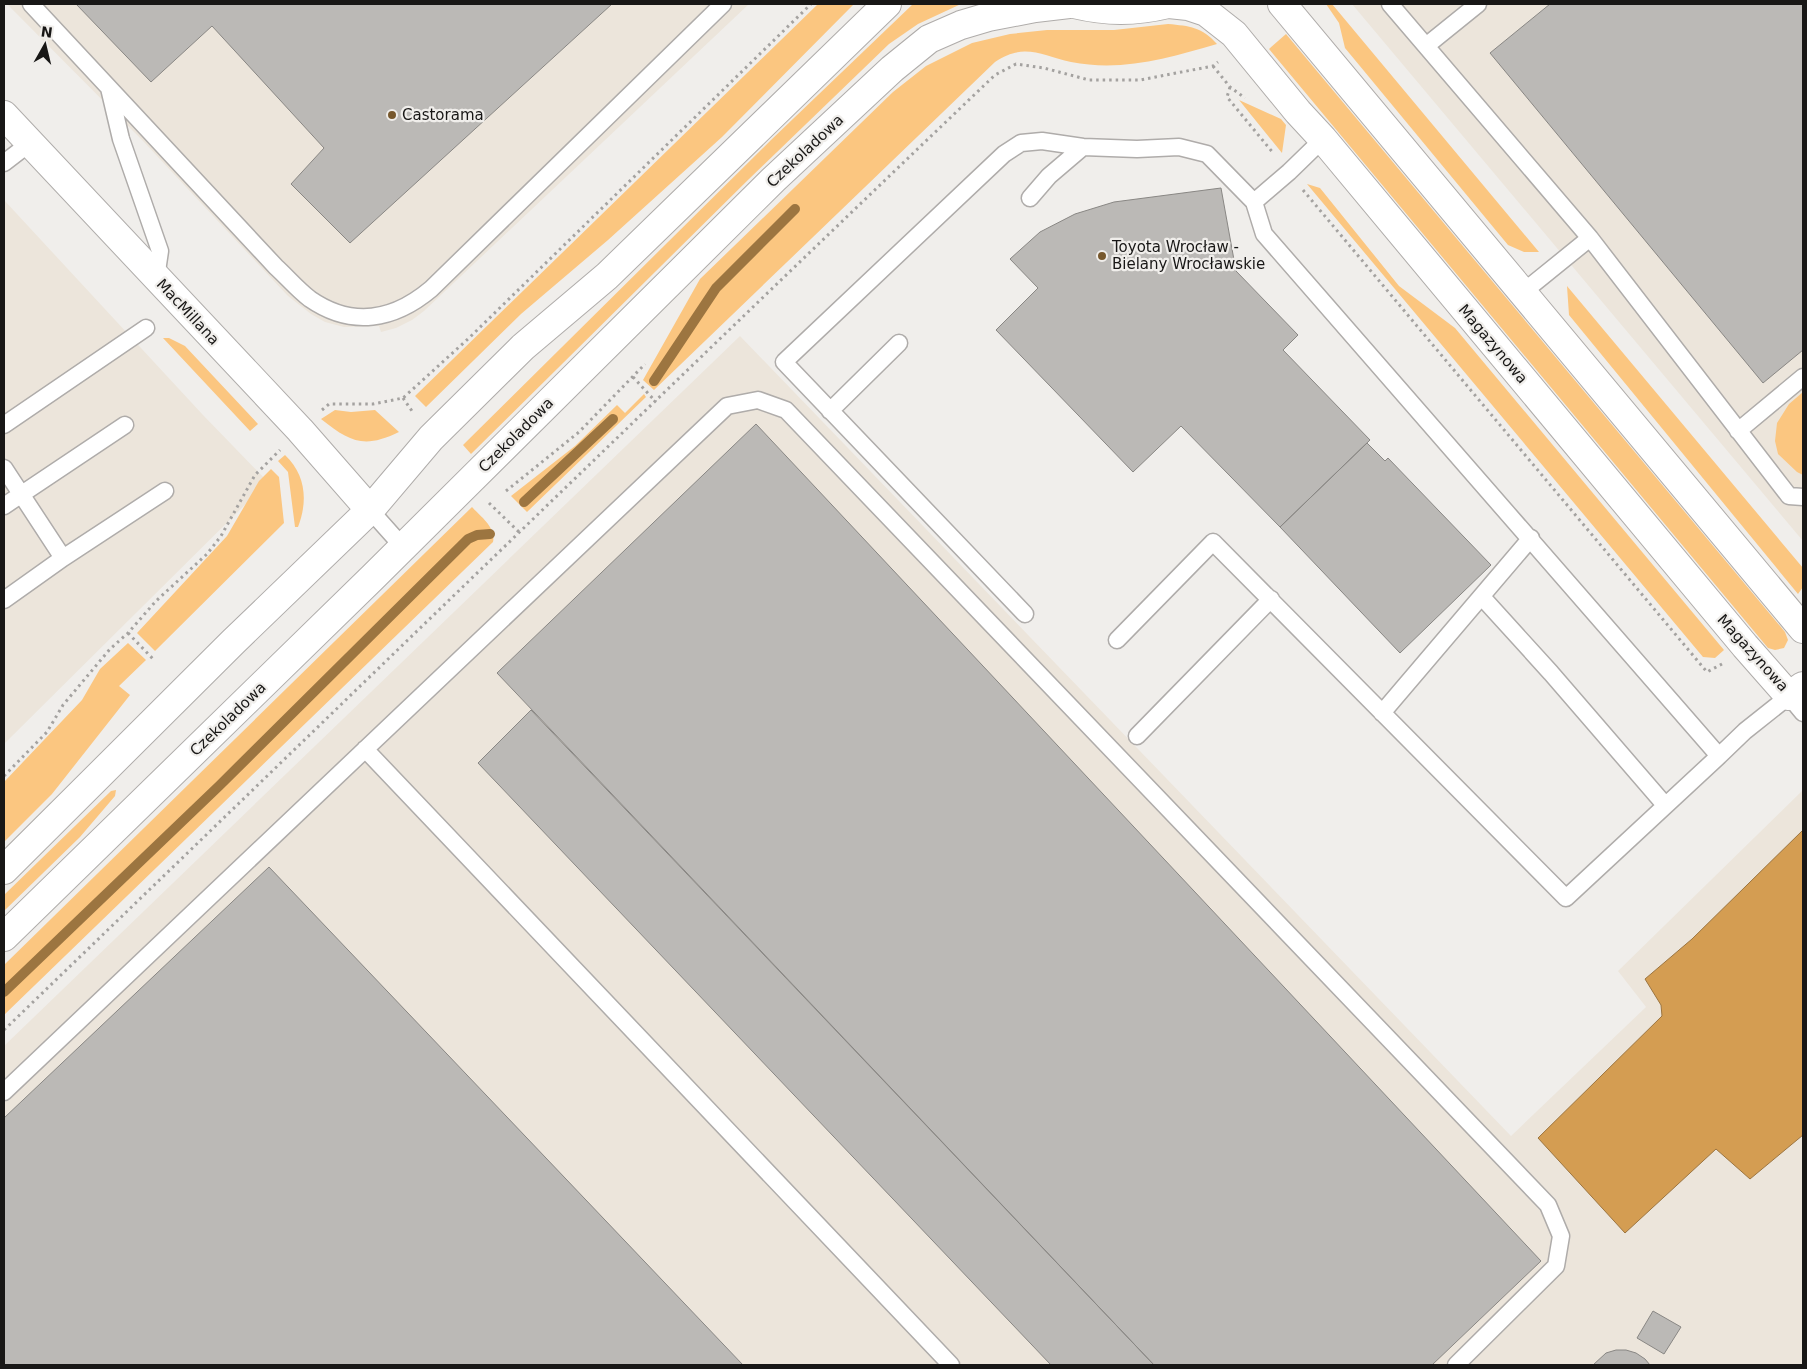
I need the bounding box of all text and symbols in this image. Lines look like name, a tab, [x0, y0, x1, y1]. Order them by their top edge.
north arrow	[20, 20, 70, 70]
text: N	[40, 23, 54, 41]
place label: Castorama	[402, 106, 484, 124]
marker: Castorama	[386, 109, 398, 121]
street label: Czekoladowa	[763, 111, 847, 191]
place label: Toyota Wrocław - Bielany Wrocławskie	[1111, 238, 1265, 273]
marker: Toyota Wrocław - Bielany Wrocławskie	[1096, 250, 1108, 262]
street label: MacMillana	[153, 275, 223, 349]
street label: Magazynowa	[1455, 301, 1531, 387]
street label: Czekoladowa	[475, 394, 557, 476]
street label: Magazynowa	[1714, 611, 1792, 695]
street label: Czekoladowa	[186, 678, 270, 760]

